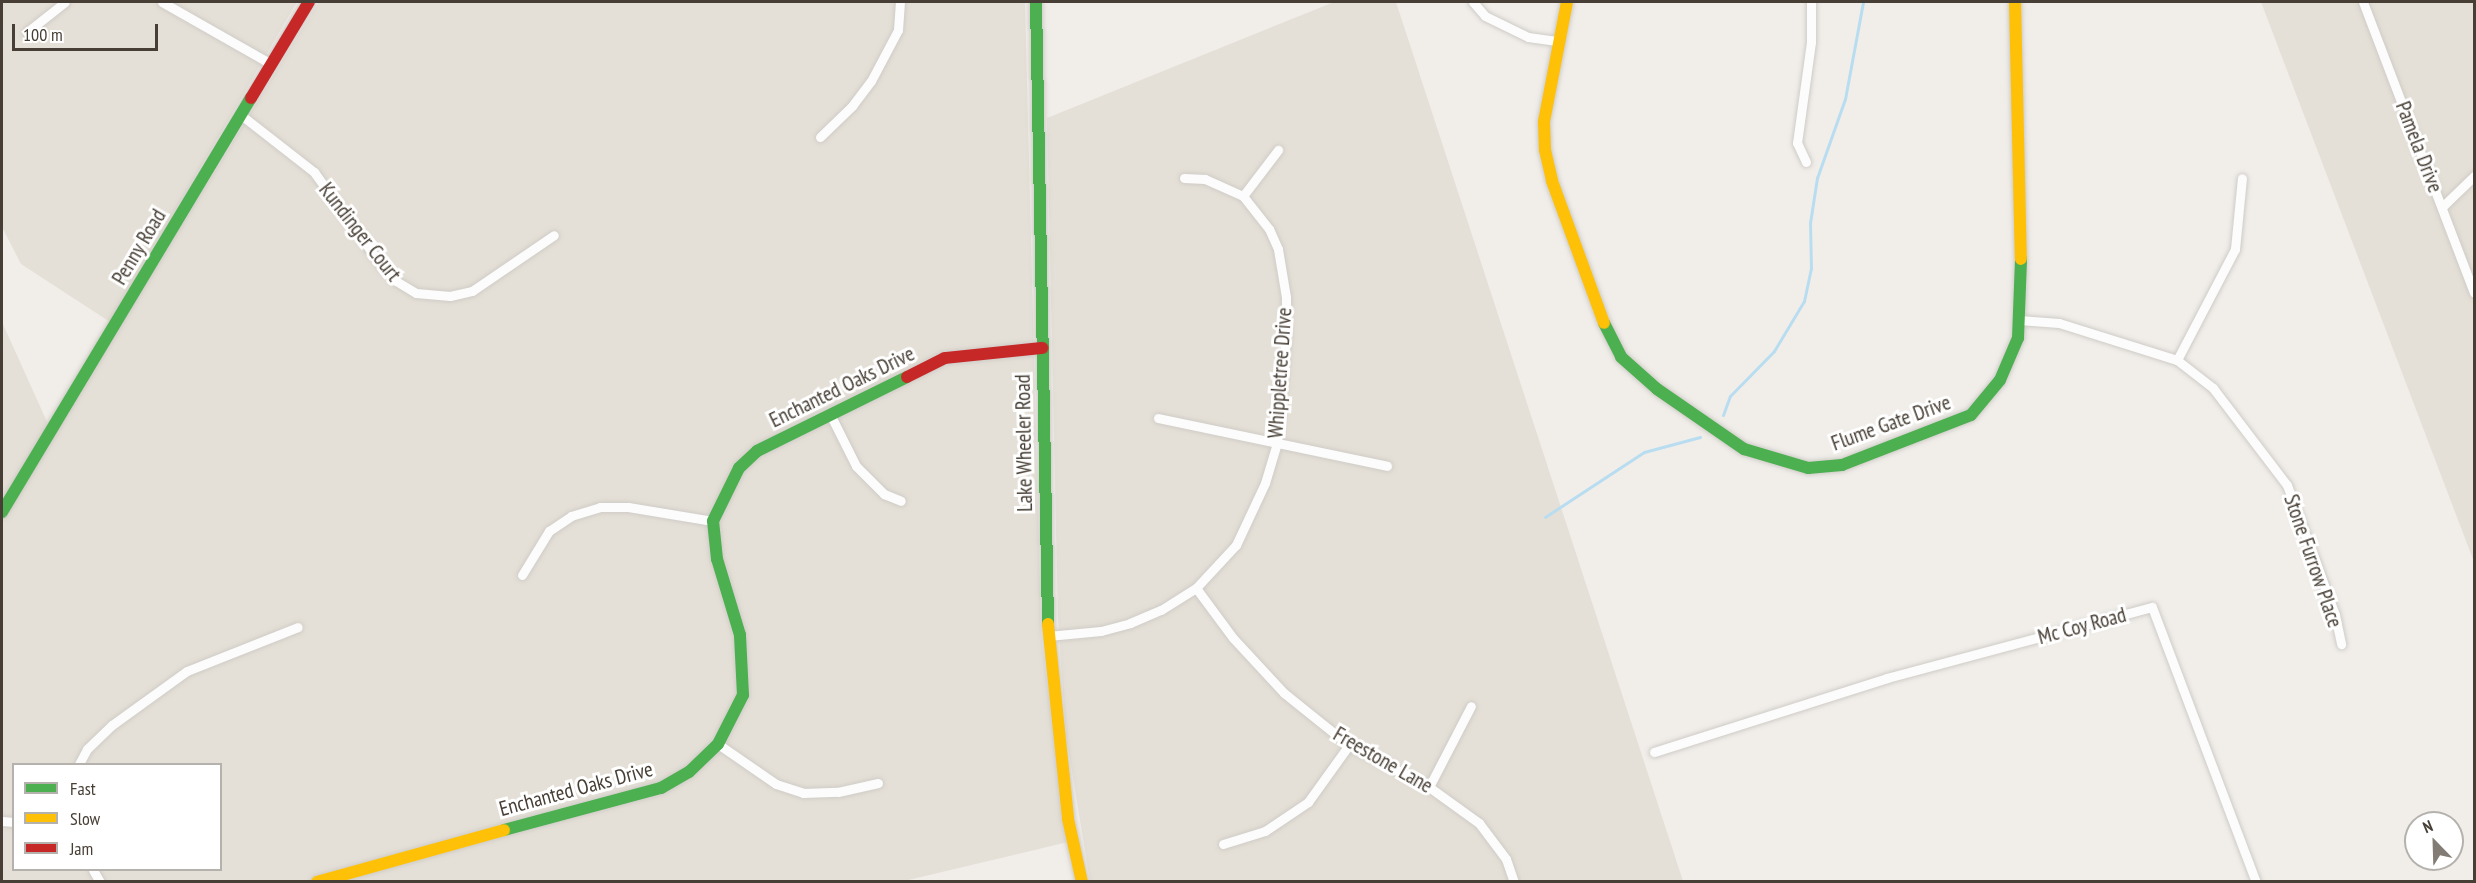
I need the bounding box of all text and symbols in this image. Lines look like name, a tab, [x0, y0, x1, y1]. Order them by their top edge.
scale bar	[15, 12, 160, 50]
text: 100 m	[23, 23, 63, 46]
street label: Pamela Drive	[2390, 98, 2448, 196]
street label: Kundinger Court	[314, 178, 406, 286]
street label: Penny Road	[107, 204, 171, 290]
street label: Whippletree Drive	[1263, 307, 1297, 439]
street label: Enchanted Oaks Drive	[765, 341, 919, 433]
street label: Lake Wheeler Road	[1010, 374, 1038, 512]
street label: Flume Gate Drive	[1828, 390, 1954, 456]
street label: Stone Furrow Place	[2278, 491, 2348, 631]
street label: Mc Coy Road	[2035, 602, 2129, 650]
street label: Freestone Lane	[1329, 721, 1437, 799]
street label: Enchanted Oaks Drive	[496, 756, 656, 822]
legend	[12, 763, 222, 871]
text: Fast	[70, 777, 96, 800]
text: Slow	[70, 807, 100, 830]
north arrow	[2404, 811, 2464, 871]
text: N	[2420, 815, 2436, 837]
text: Jam	[70, 837, 93, 860]

